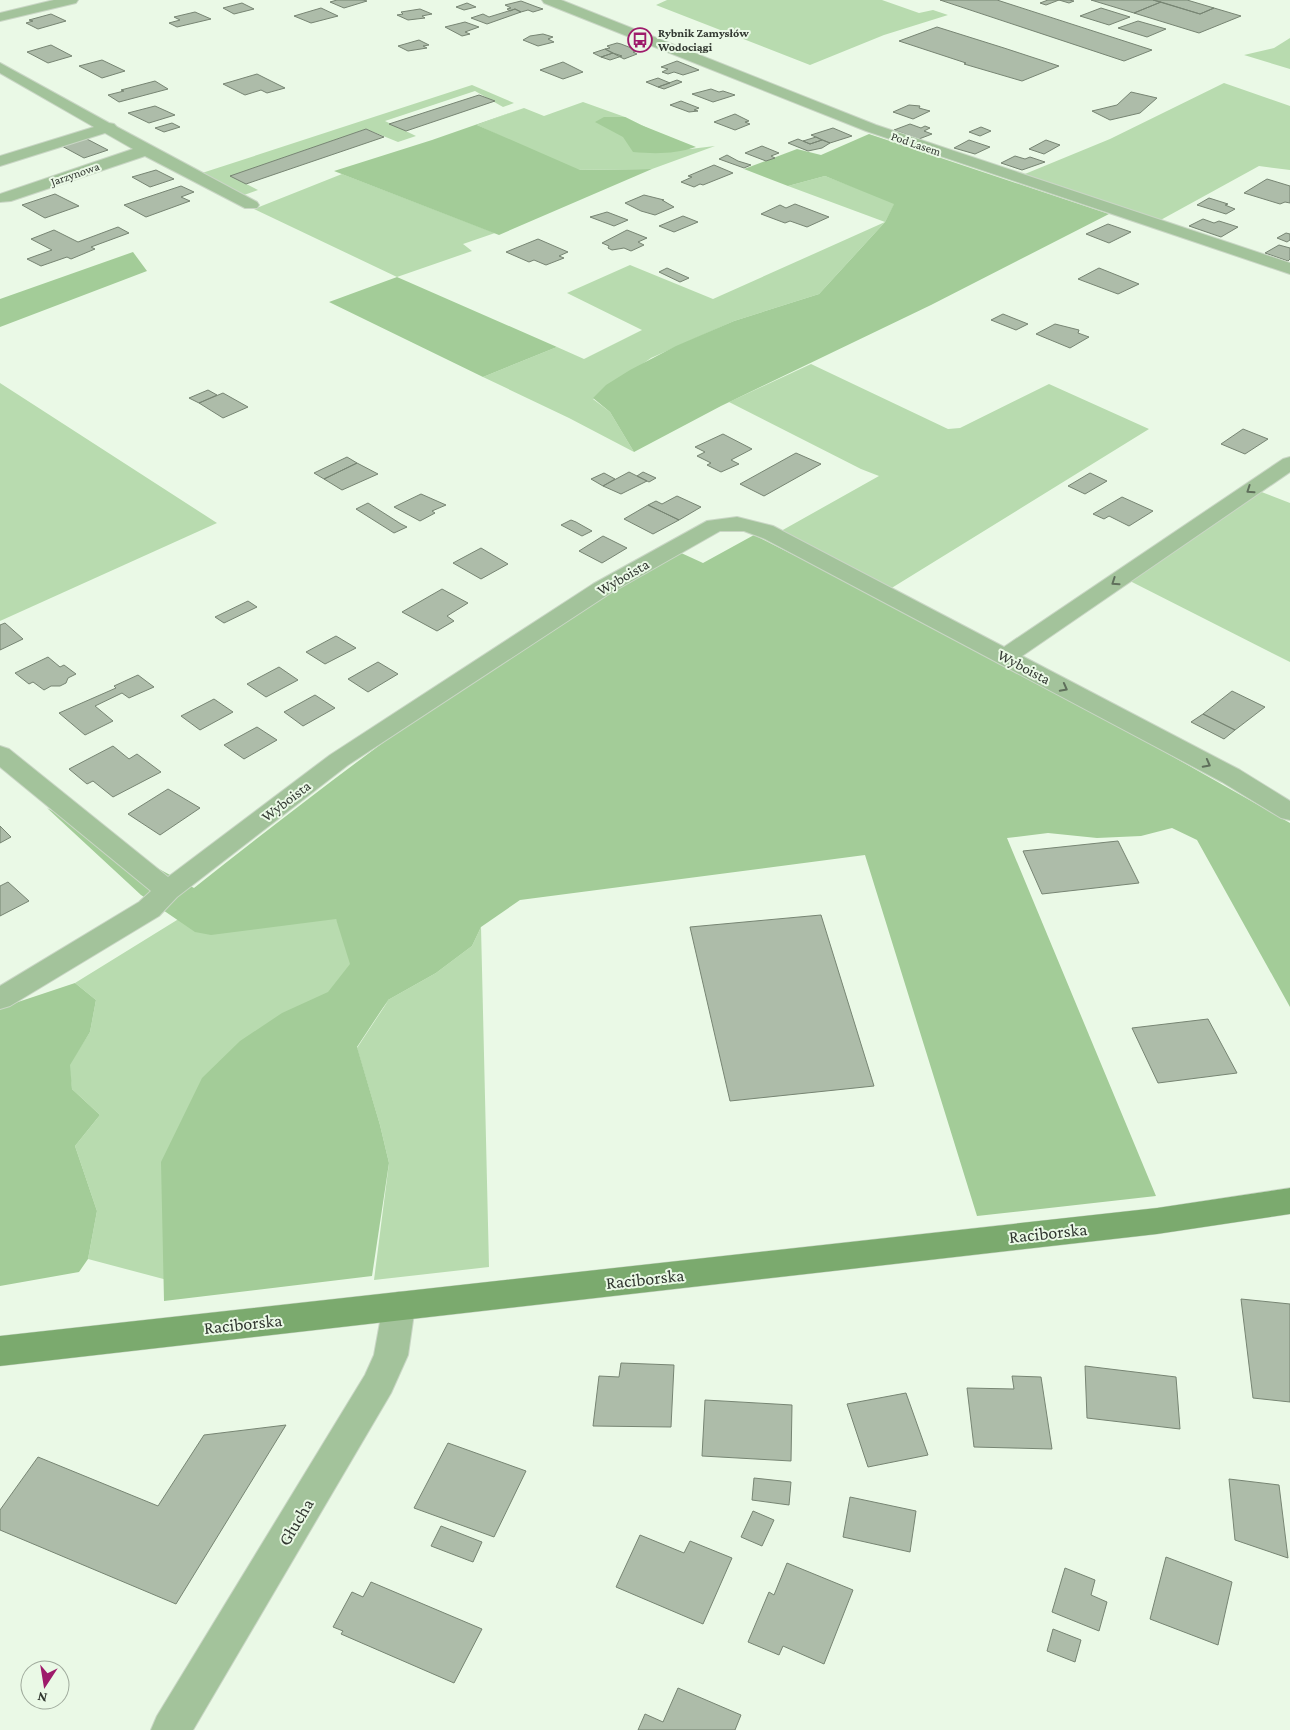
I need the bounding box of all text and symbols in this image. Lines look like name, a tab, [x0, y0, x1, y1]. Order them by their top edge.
place label: Rybnik Zamysłów Wodociągi	[657, 26, 749, 54]
bus stop icon: Rybnik Zamysłów Wodociągi	[627, 27, 653, 53]
street label: Pod Lasem	[889, 129, 943, 159]
street label: Jarzynowa	[48, 159, 102, 189]
one-way arrow	[1246, 484, 1255, 493]
street label: Wyboista	[594, 556, 652, 599]
one-way arrow	[1112, 576, 1121, 585]
street label: Wyboista	[995, 647, 1053, 688]
one-way arrow	[1058, 682, 1067, 692]
one-way arrow	[1202, 758, 1211, 768]
street label: Wyboista	[258, 777, 314, 825]
street label: Raciborska	[1008, 1219, 1088, 1247]
street label: Raciborska	[605, 1265, 685, 1293]
street label: Raciborska	[203, 1310, 283, 1338]
street label: Głucha	[274, 1495, 318, 1549]
north arrow	[20, 1660, 70, 1710]
text: N	[36, 1689, 49, 1707]

